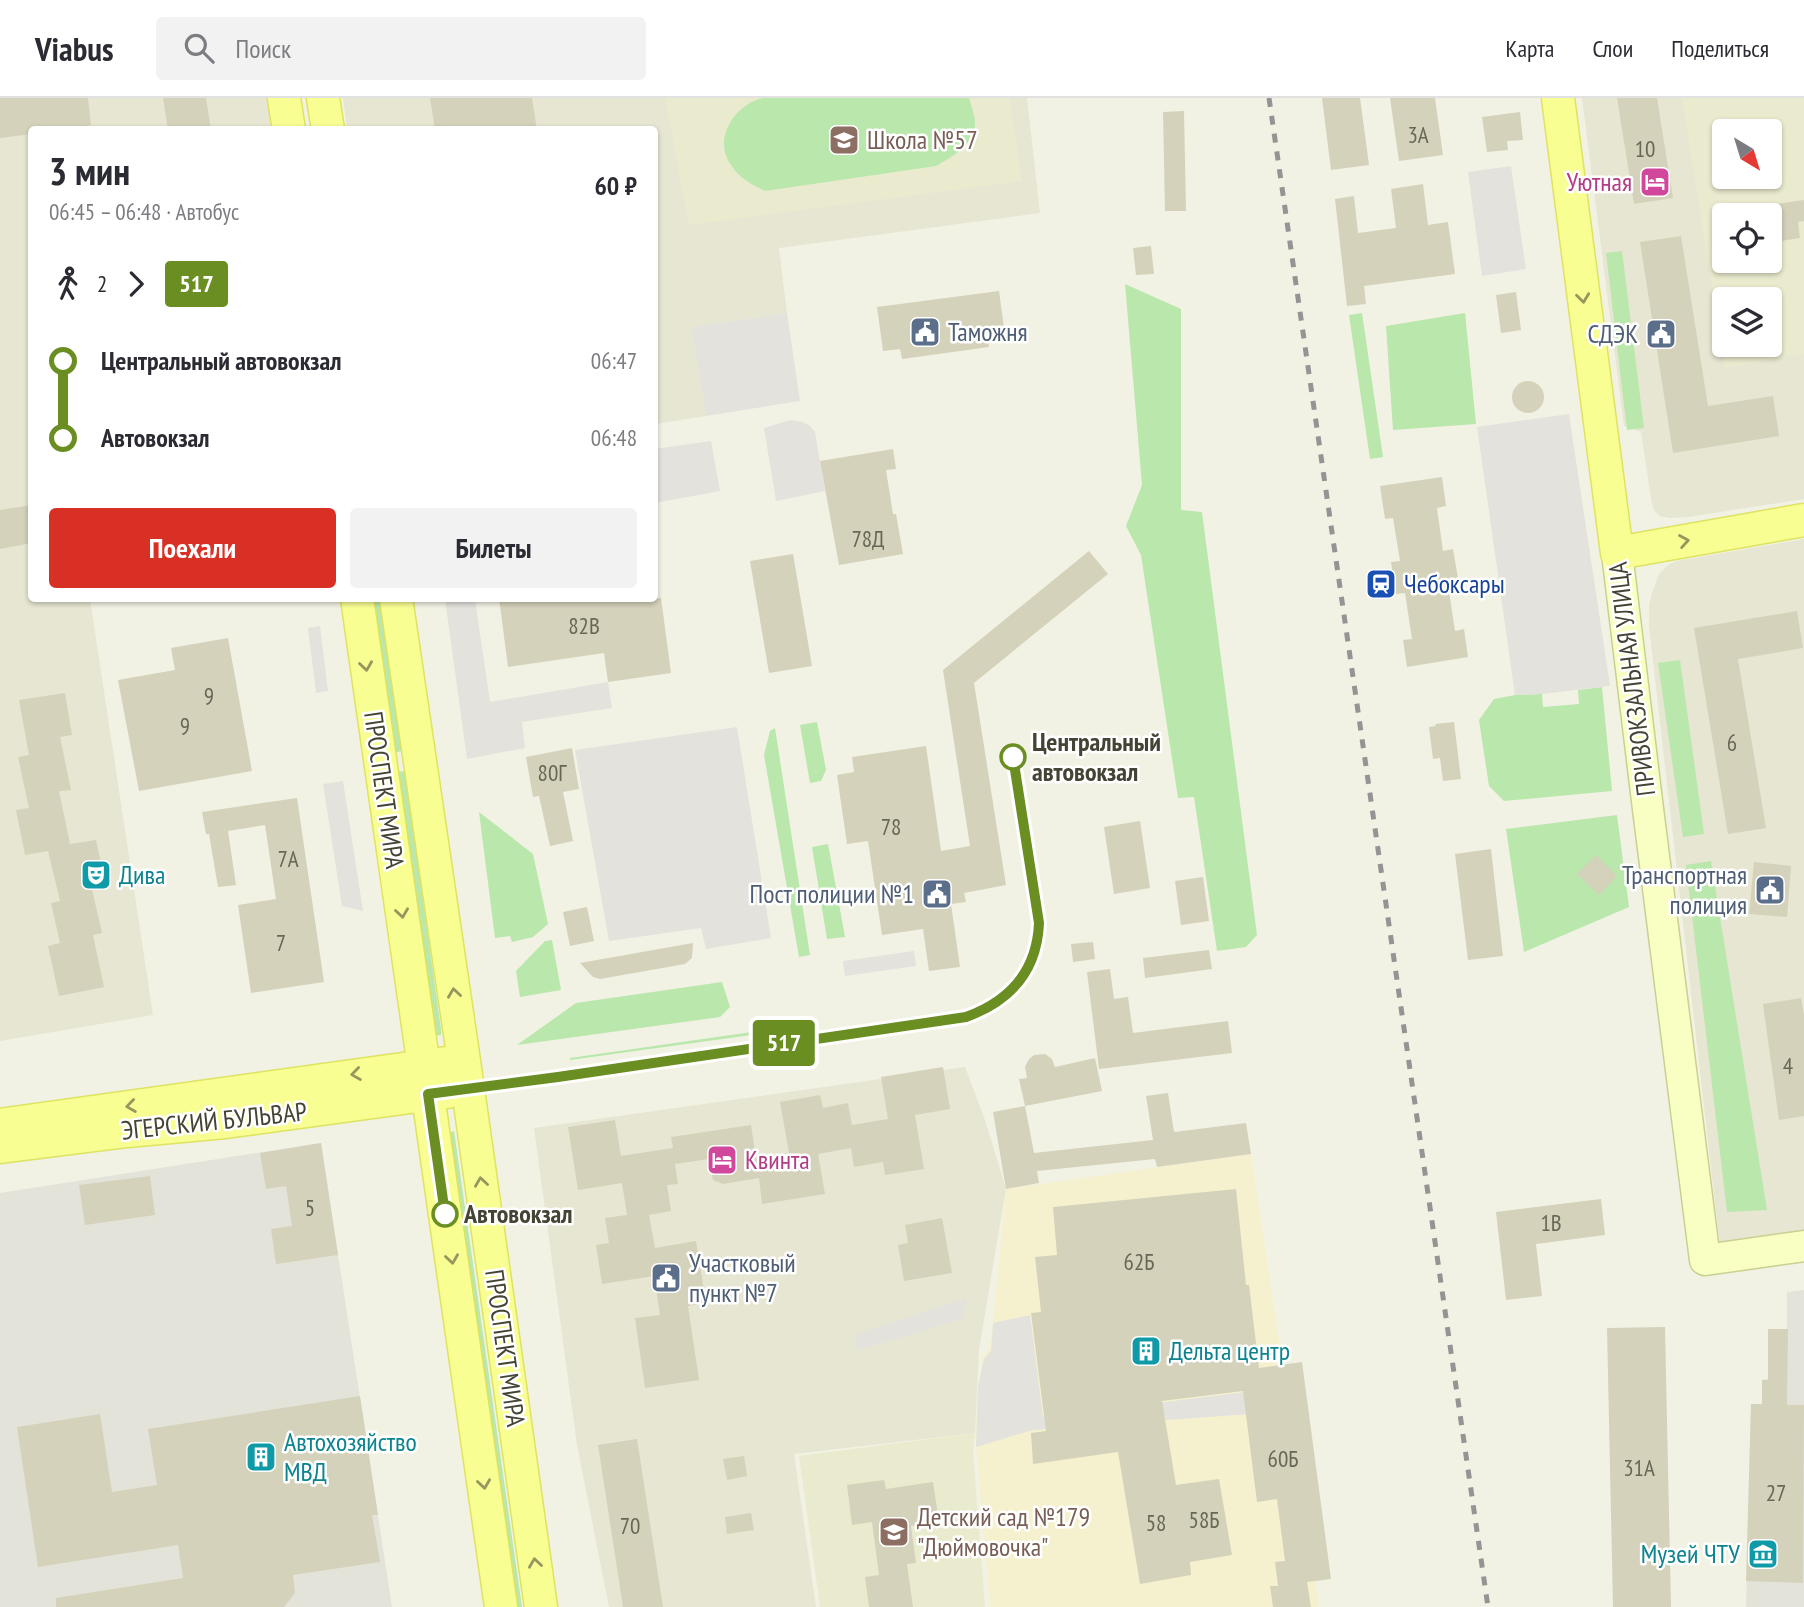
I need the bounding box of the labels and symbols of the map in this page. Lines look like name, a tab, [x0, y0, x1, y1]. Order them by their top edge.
north arrow	[1712, 119, 1782, 189]
house number: 3А	[1407, 120, 1429, 149]
school or university icon: Школа №57	[827, 123, 861, 157]
place label: Школа №57	[867, 123, 978, 156]
house number: 10	[1635, 134, 1655, 163]
place label: Уютная	[1567, 165, 1632, 198]
hotel icon: Уютная	[1638, 165, 1672, 199]
one-way arrow	[1575, 292, 1590, 304]
public building icon: Таможня	[908, 315, 942, 349]
place label: Таможня	[948, 315, 1028, 348]
place label: СДЭК	[1588, 317, 1638, 350]
public building icon: СДЭК	[1644, 317, 1678, 351]
house number: 78Д	[851, 524, 885, 553]
one-way arrow	[1678, 534, 1690, 549]
street label: ПРИВОКЗАЛЬНАЯ УЛИЦА	[1601, 560, 1662, 798]
station icon: Чебоксары	[1364, 567, 1398, 601]
place label: Чебоксары	[1404, 567, 1505, 600]
house number: 82В	[568, 611, 600, 640]
one-way arrow	[358, 660, 373, 672]
house number: 9	[204, 681, 214, 710]
street label: ПРОСПЕКТ МИРА	[357, 709, 412, 871]
house number: 9	[180, 711, 190, 740]
place label: Центральный автовокзал	[1032, 725, 1161, 788]
house number: 6	[1727, 728, 1737, 757]
marker: Центральный автовокзал	[1000, 744, 1026, 770]
house number: 80Г	[538, 758, 567, 787]
house number: 78	[881, 812, 901, 841]
house number: 7А	[277, 844, 299, 873]
theatre icon: Дива	[79, 858, 113, 892]
place label: Дива	[119, 858, 165, 891]
place label: Транспортная полиция	[1622, 858, 1747, 921]
public building icon: Транспортная полиция	[1753, 873, 1787, 907]
place label: Пост полиции №1	[750, 877, 914, 910]
public building icon: Пост полиции №1	[920, 877, 954, 911]
one-way arrow	[394, 907, 409, 919]
house number: 7	[276, 928, 286, 957]
one-way arrow	[447, 988, 462, 999]
line badge: 517	[744, 1020, 824, 1066]
house number: 4	[1783, 1051, 1793, 1080]
one-way arrow	[350, 1066, 362, 1081]
street label: ЭГЕРСКИЙ БУЛЬВАР	[120, 1094, 308, 1147]
one-way arrow	[125, 1099, 137, 1114]
hotel icon: Квинта	[705, 1143, 739, 1177]
place label: Квинта	[745, 1143, 810, 1176]
one-way arrow	[474, 1177, 489, 1188]
house number: 5	[305, 1193, 315, 1222]
place label: Автовокзал	[463, 1197, 573, 1230]
marker: Автовокзал	[432, 1201, 458, 1227]
house number: 1В	[1540, 1208, 1562, 1237]
place label: Участковый пункт №7	[689, 1246, 796, 1309]
house number: 62Б	[1124, 1247, 1154, 1276]
one-way arrow	[444, 1253, 459, 1265]
public building icon: Участковый пункт №7	[649, 1261, 683, 1295]
street label: ПРОСПЕКТ МИРА	[478, 1267, 533, 1429]
building icon: Дельта центр	[1129, 1334, 1163, 1368]
place label: Дельта центр	[1169, 1334, 1290, 1367]
place label: Автохозяйство МВД	[284, 1425, 417, 1488]
building icon: Автохозяйство МВД	[244, 1440, 278, 1474]
house number: 60Б	[1268, 1444, 1298, 1473]
house number: 31А	[1623, 1453, 1655, 1482]
one-way arrow	[476, 1478, 491, 1490]
house number: 27	[1766, 1478, 1786, 1507]
place label: Детский сад №179 "Дюймовочка"	[917, 1500, 1090, 1563]
house number: 58Б	[1189, 1505, 1219, 1534]
house number: 58	[1146, 1508, 1166, 1537]
house number: 70	[620, 1511, 640, 1540]
school or university icon: Детский сад №179 "Дюймовочка"	[877, 1515, 911, 1549]
place label: Музей ЧТУ	[1641, 1537, 1740, 1570]
museum icon: Музей ЧТУ	[1746, 1537, 1780, 1571]
one-way arrow	[528, 1557, 543, 1569]

